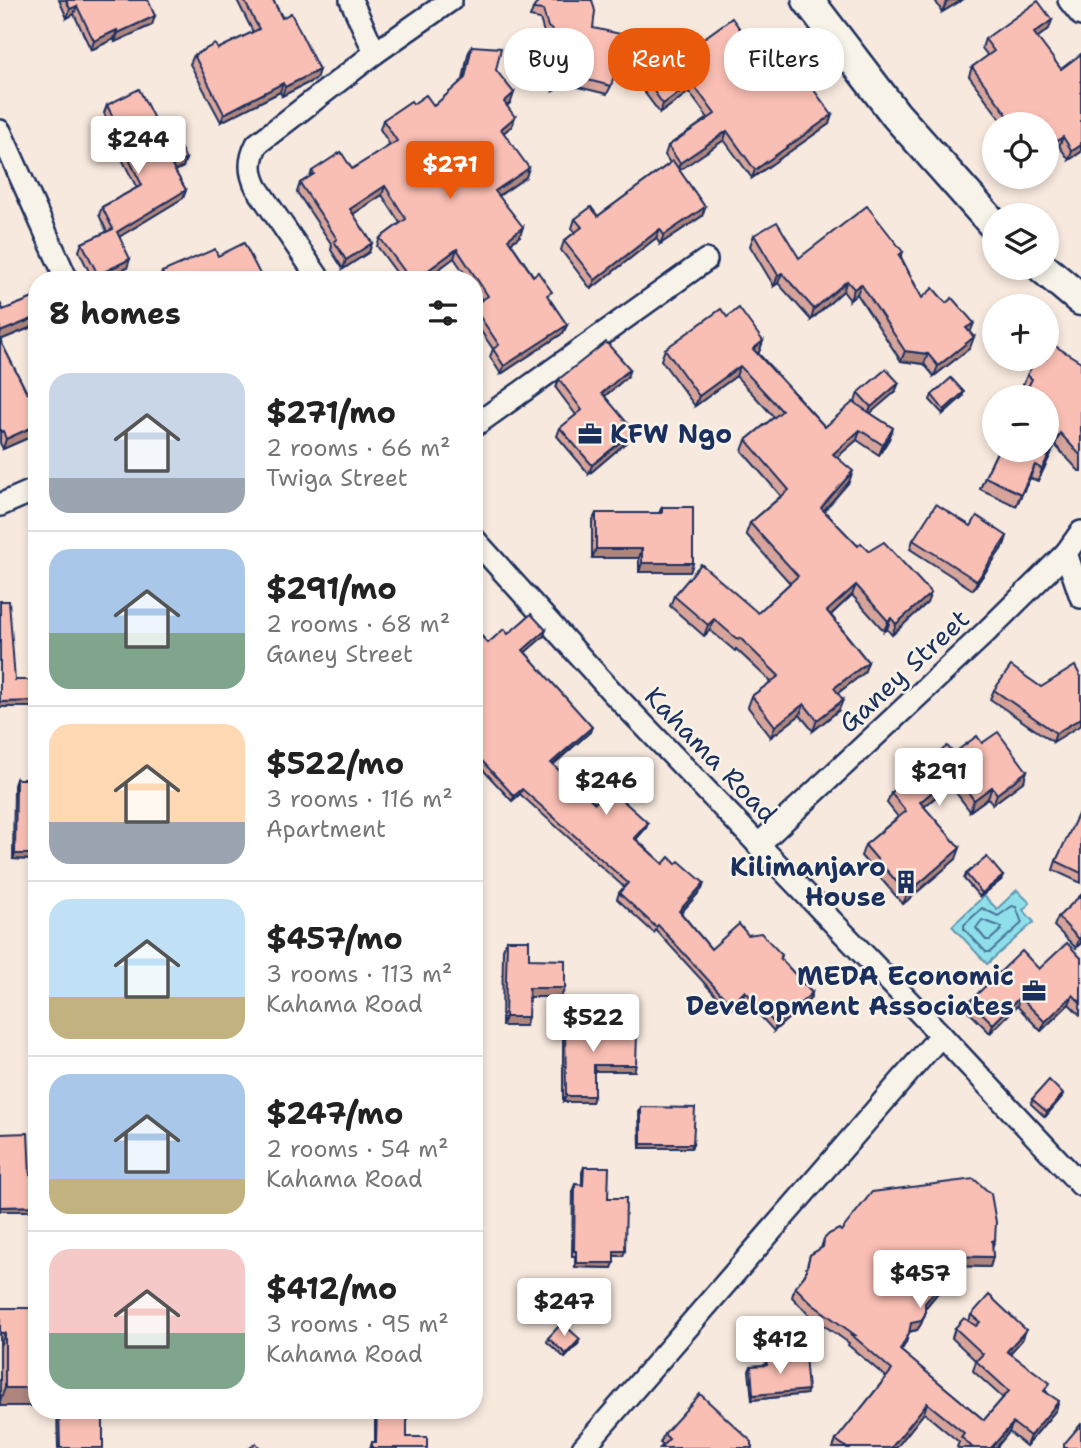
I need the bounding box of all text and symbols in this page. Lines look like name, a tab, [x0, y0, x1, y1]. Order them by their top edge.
chip: Buy	[504, 28, 594, 91]
chip: Rent	[608, 28, 710, 91]
chip: Filters	[724, 28, 844, 91]
map controls	[982, 112, 1059, 462]
button: locate	[982, 112, 1059, 189]
pin: $244	[97, 116, 179, 176]
text: $244	[107, 124, 169, 154]
pin: $271	[409, 142, 491, 201]
text: $271	[422, 149, 478, 179]
button: layers	[982, 203, 1059, 280]
text: 8 homes	[49, 293, 181, 334]
icon: filters	[424, 294, 462, 332]
button: +	[982, 294, 1059, 371]
button: −	[982, 385, 1059, 462]
text: $271/mo	[266, 392, 396, 433]
icon: home	[105, 401, 189, 485]
place label: KFW Ngo	[610, 416, 732, 451]
office icon: KFW Ngo	[576, 420, 604, 448]
text: 2 rooms · 66 m²	[266, 433, 451, 463]
text: Twiga Street	[266, 463, 408, 493]
text: $291/mo	[266, 568, 397, 609]
icon: home	[105, 577, 189, 661]
street label: Ganey Street	[831, 601, 976, 740]
text: 2 rooms · 68 m²	[266, 609, 450, 639]
text: Ganey Street	[266, 639, 413, 669]
street label: Kahama Road	[637, 679, 785, 830]
text: $522/mo	[266, 743, 404, 784]
pin: $291	[898, 748, 980, 808]
icon: home	[105, 752, 189, 836]
text: $291	[911, 756, 967, 786]
pin: $246	[565, 758, 647, 817]
text: $246	[575, 765, 637, 795]
text: 3 rooms · 116 m²	[266, 784, 453, 814]
text: Apartment	[266, 814, 386, 844]
place label: Kilimanjaro House	[730, 849, 886, 914]
building icon: Kilimanjaro House	[892, 868, 920, 896]
text: $457/mo	[266, 918, 403, 959]
icon: home	[105, 927, 189, 1011]
place label: MEDA Economic Development Associates	[686, 958, 1014, 1023]
text: 3 rooms · 113 m²	[266, 959, 452, 989]
office icon: MEDA Economic Development Associates	[1020, 977, 1048, 1005]
text: Kahama Road	[266, 989, 423, 1019]
pin: $522	[552, 995, 634, 1054]
text: $522	[562, 1002, 624, 1032]
text: $247/mo	[266, 1093, 403, 1134]
icon: home	[105, 1102, 189, 1186]
text: 2 rooms · 54 m²	[266, 1134, 449, 1164]
text: Kahama Road	[266, 1164, 423, 1194]
pin: $457	[879, 1250, 961, 1310]
text: $457	[889, 1258, 951, 1288]
text: $412/mo	[266, 1268, 397, 1309]
icon: home	[105, 1277, 189, 1361]
pin: $247	[523, 1278, 605, 1338]
text: $247	[533, 1286, 595, 1316]
text: 3 rooms · 95 m²	[266, 1309, 449, 1339]
pin: $412	[739, 1316, 821, 1376]
text: $412	[752, 1324, 808, 1354]
text: Kahama Road	[266, 1339, 423, 1369]

